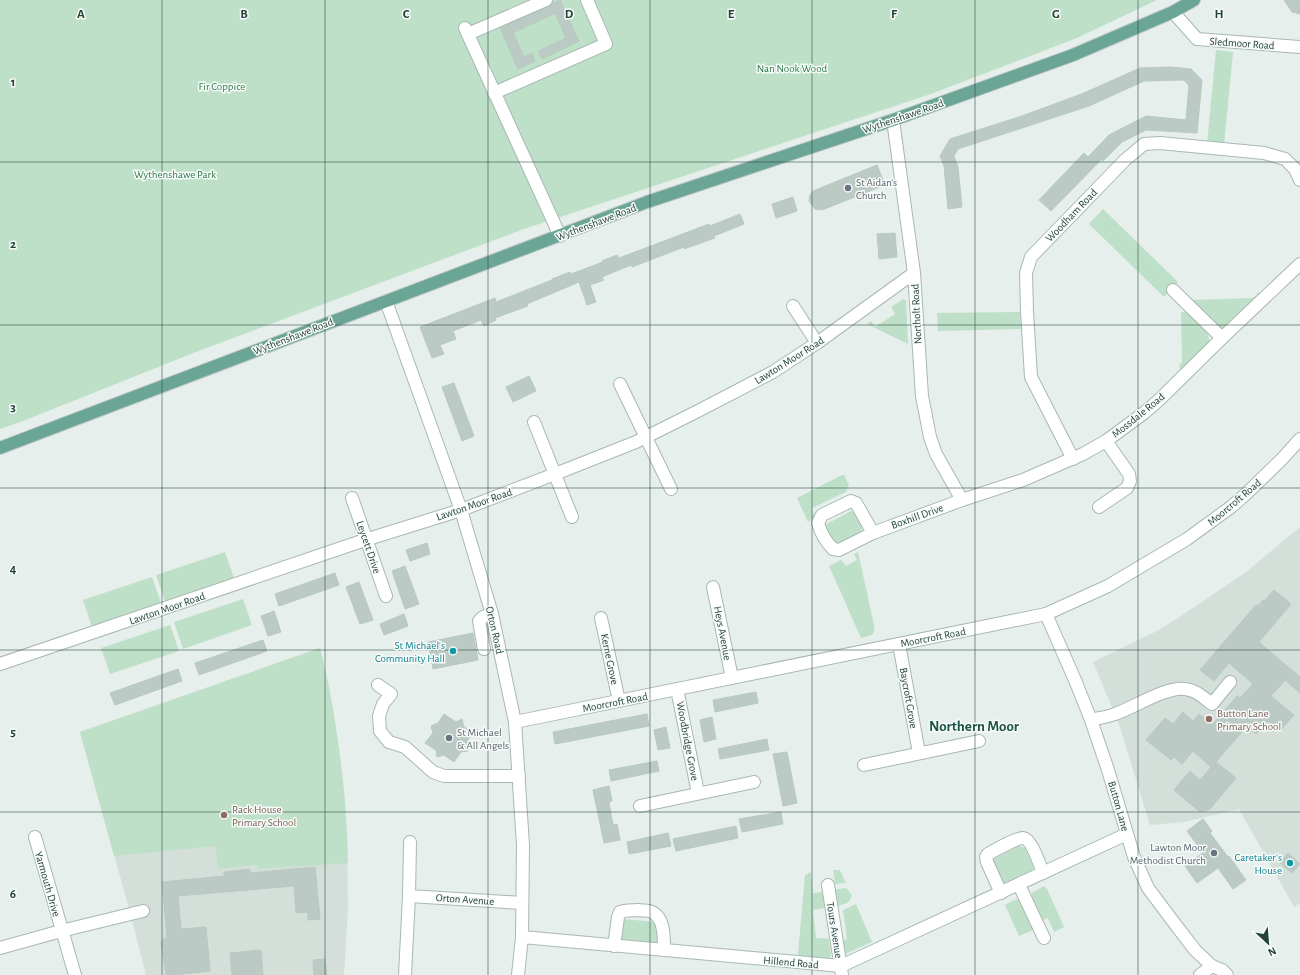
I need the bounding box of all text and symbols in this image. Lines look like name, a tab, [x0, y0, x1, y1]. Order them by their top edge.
text: A	[77, 8, 85, 21]
text: B	[240, 8, 248, 21]
text: C	[403, 8, 410, 21]
text: D	[565, 8, 574, 21]
text: E	[728, 8, 735, 21]
text: F	[891, 8, 898, 21]
text: G	[1052, 8, 1060, 21]
text: H	[1214, 8, 1224, 21]
street label: Sledmoor Road	[1209, 36, 1275, 51]
park label: Nan Nook Wood	[757, 63, 828, 74]
text: 1	[11, 76, 15, 89]
park label: Fir Coppice	[199, 81, 245, 92]
street label: Wythenshawe Road	[861, 97, 945, 136]
park label: Wythenshawe Park	[134, 169, 216, 180]
place label: St Aidan's Church	[856, 177, 897, 201]
marker: St Aidan's Church	[843, 183, 853, 193]
street label: Woodham Road	[1043, 186, 1099, 244]
street label: Wythenshawe Road	[555, 202, 638, 243]
text: 2	[10, 238, 16, 251]
street label: Northolt Road	[909, 283, 924, 345]
street label: Wythenshawe Road	[252, 316, 335, 357]
street label: Lawton Moor Road	[753, 335, 826, 386]
street label: Mossdale Road	[1110, 391, 1167, 440]
text: 3	[10, 401, 16, 414]
street label: Moorcroft Road	[1205, 477, 1263, 528]
street label: Lawton Moor Road	[435, 486, 514, 523]
street label: Boxhill Drive	[890, 502, 945, 531]
street label: Leycett Drive	[354, 519, 383, 575]
text: 4	[10, 563, 17, 576]
street label: Lawton Moor Road	[128, 590, 207, 627]
street label: Orton Road	[484, 605, 505, 655]
street label: Heys Avenue	[712, 605, 733, 661]
street label: Moorcroft Road	[900, 626, 967, 649]
street label: Kerne Grove	[599, 633, 620, 686]
place label: St Michael's Community Hall	[375, 640, 445, 664]
marker: St Michael's Community Hall	[448, 646, 458, 656]
street label: Baycroft Grove	[898, 667, 919, 729]
street label: Moorcroft Road	[582, 691, 649, 714]
street label: Woodbridge Grove	[674, 701, 701, 782]
place label: Button Lane Primary School	[1217, 708, 1281, 732]
marker: Button Lane Primary School	[1204, 714, 1214, 724]
district label: Northern Moor	[929, 719, 1020, 734]
text: 5	[10, 726, 16, 739]
place label: St Michael & All Angels	[457, 727, 509, 751]
marker: St Michael & All Angels	[444, 733, 454, 743]
street label: Button Lane	[1106, 780, 1131, 832]
place label: Rack House Primary School	[232, 804, 296, 828]
marker: Rack House Primary School	[219, 810, 229, 820]
place label: Lawton Moor Methodist Church	[1130, 842, 1206, 866]
marker: Lawton Moor Methodist Church	[1209, 848, 1219, 858]
street label: Yarmouth Drive	[33, 850, 62, 918]
place label: Caretaker's House	[1235, 852, 1282, 876]
marker: Caretaker's House	[1285, 858, 1295, 868]
text: 6	[10, 888, 16, 901]
street label: Orton Avenue	[435, 892, 495, 907]
street label: Tours Avenue	[825, 901, 844, 959]
north arrow	[1248, 923, 1288, 963]
text: N	[1266, 945, 1278, 958]
street label: Hillend Road	[763, 955, 820, 970]

